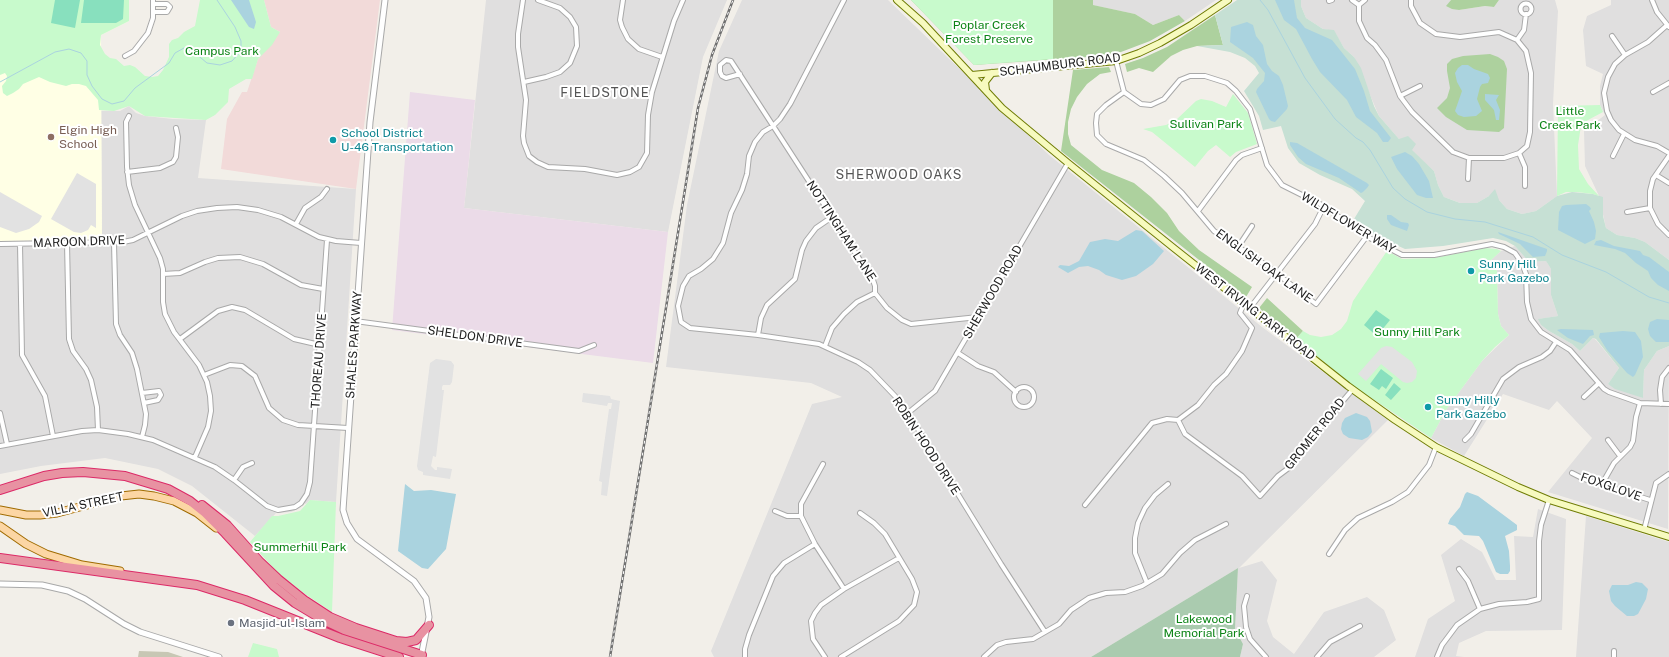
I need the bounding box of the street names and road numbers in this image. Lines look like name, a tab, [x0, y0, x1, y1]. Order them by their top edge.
street label: SCHAUMBURG ROAD	[999, 50, 1121, 80]
street label: NOTTINGHAM LANE	[803, 178, 879, 284]
street label: WILDFLOWER WAY	[1298, 189, 1398, 257]
street label: ENGLISH OAK LANE	[1213, 226, 1315, 306]
street label: MAROON DRIVE	[33, 233, 125, 251]
street label: SHERWOOD ROAD	[960, 243, 1026, 341]
street label: WEST IRVING PARK ROAD	[1192, 261, 1318, 363]
street label: SHALES PARKWAY	[343, 291, 365, 399]
street label: THOREAU DRIVE	[308, 313, 330, 409]
street label: SHELDON DRIVE	[426, 323, 524, 351]
street label: ROBIN HOOD DRIVE	[889, 394, 963, 498]
street label: GROMER ROAD	[1282, 395, 1348, 473]
street label: FOXGLOVE	[1579, 470, 1643, 504]
street label: VILLA STREET	[41, 489, 125, 521]

